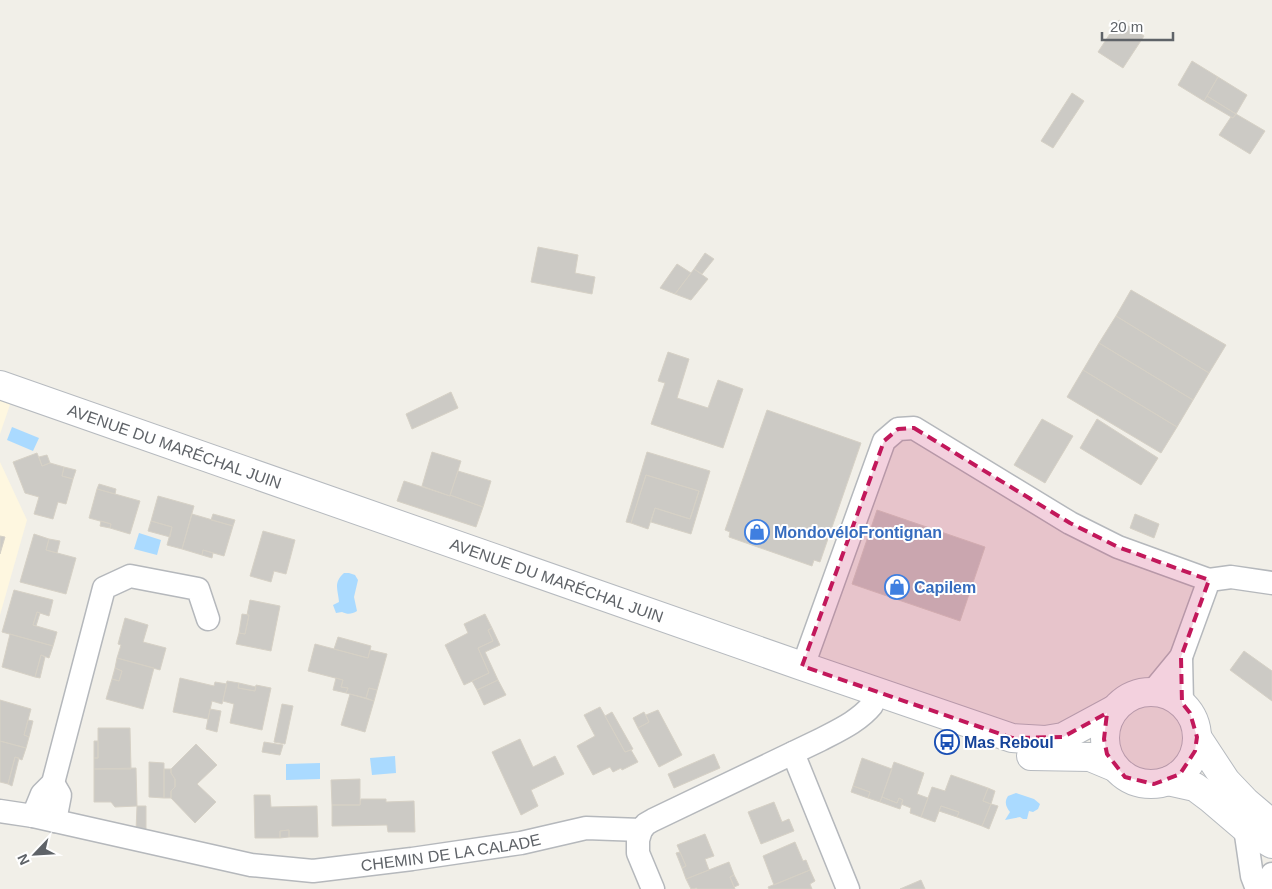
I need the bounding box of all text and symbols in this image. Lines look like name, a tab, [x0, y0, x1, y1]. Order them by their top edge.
scale bar	[1102, 10, 1173, 42]
text: 20 m	[1110, 18, 1143, 35]
street label: AVENUE DU MARÉCHAL JUIN	[65, 401, 283, 492]
shop icon: MondovéloFrontignan	[744, 519, 770, 545]
place label: MondovéloFrontignan	[774, 524, 942, 541]
street label: AVENUE DU MARÉCHAL JUIN	[448, 535, 666, 626]
shop icon: Capilem	[884, 574, 910, 600]
place label: Capilem	[914, 579, 976, 596]
bus stop icon: Mas Reboul	[934, 729, 960, 755]
place label: Mas Reboul	[964, 734, 1054, 751]
north arrow	[10, 829, 60, 879]
street label: CHEMIN DE LA CALADE	[360, 831, 542, 874]
text: N	[14, 852, 33, 867]

